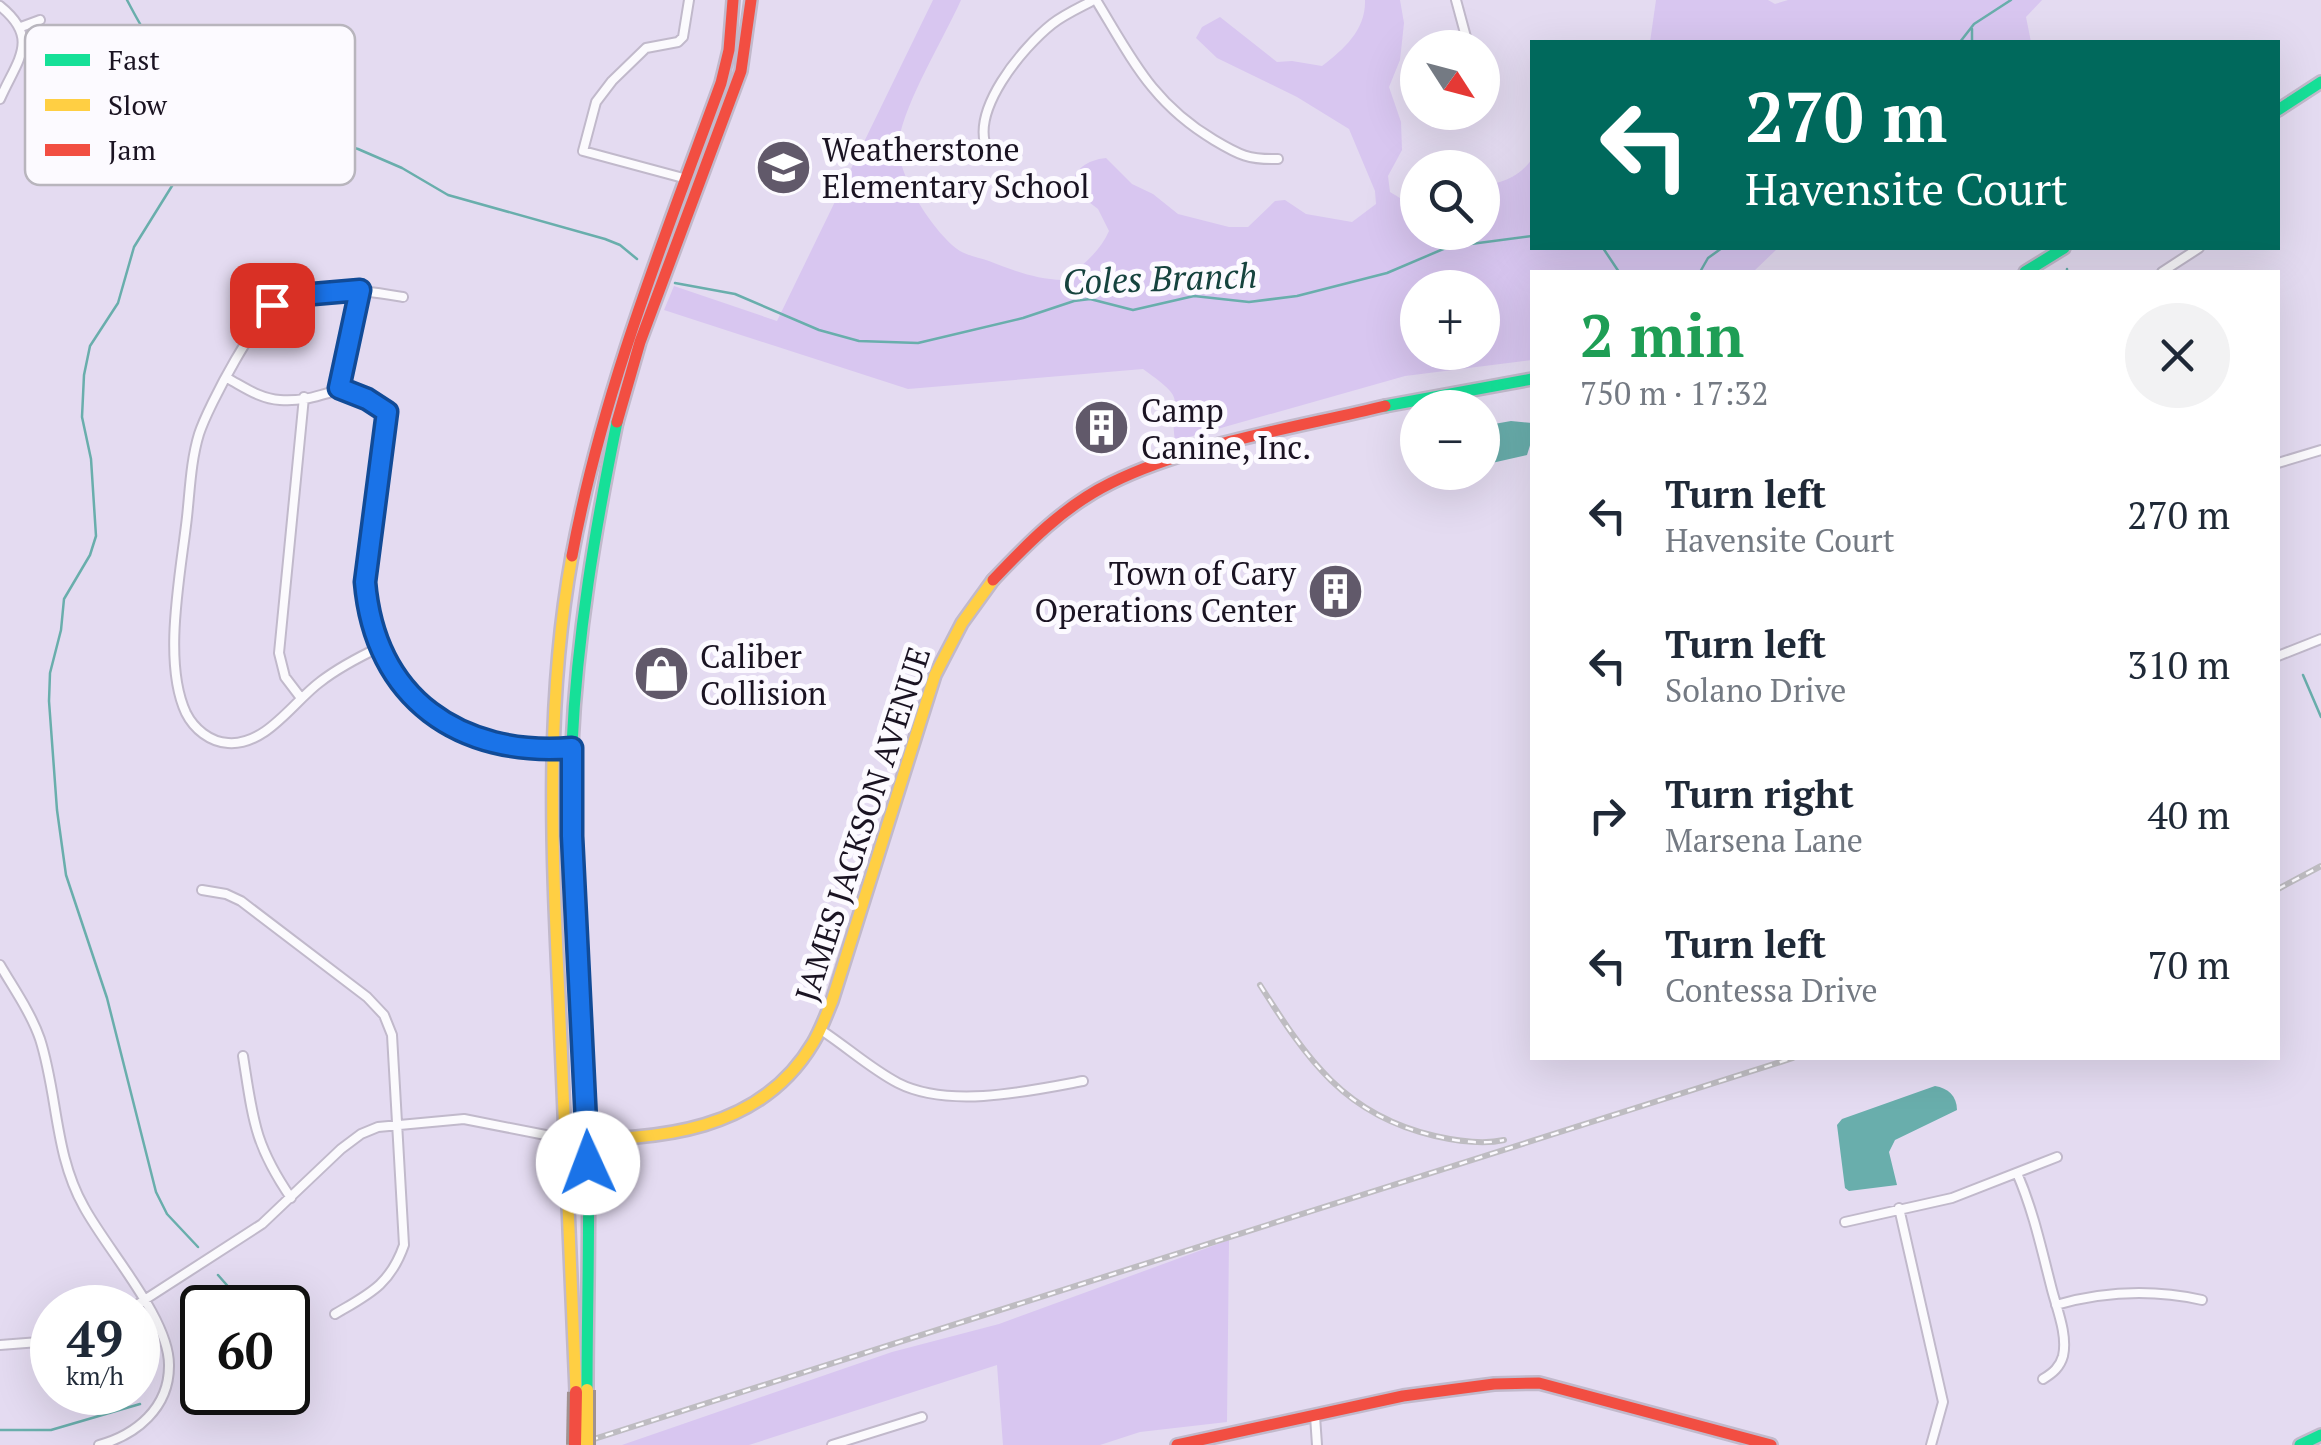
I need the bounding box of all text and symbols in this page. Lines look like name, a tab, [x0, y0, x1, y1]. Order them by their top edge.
legend	[25, 25, 355, 185]
north arrow	[1400, 30, 1500, 130]
map controls	[1400, 30, 1500, 490]
text: Fast	[108, 41, 160, 78]
text: 270 m	[1745, 69, 1947, 162]
icon: left	[1580, 80, 1710, 210]
text: Slow	[108, 86, 168, 123]
place label: Weatherstone Elementary School	[822, 128, 1090, 207]
text: Jam	[108, 131, 156, 168]
school or university icon: Weatherstone Elementary School	[753, 137, 813, 197]
button: search	[1400, 150, 1500, 250]
text: Havensite Court	[1745, 158, 2068, 218]
water label: Coles Branch	[1062, 252, 1258, 304]
pin	[230, 263, 315, 348]
button: +	[1400, 270, 1500, 370]
icon: arrive	[245, 278, 300, 333]
text: 2 min	[1580, 295, 1744, 374]
button: close	[2125, 303, 2230, 408]
text: 750 m · 17:32	[1580, 372, 1768, 414]
place label: Camp Canine, Inc.	[1141, 389, 1311, 468]
button: −	[1400, 390, 1500, 490]
building icon: Camp Canine, Inc.	[1072, 398, 1132, 458]
text: Turn left	[1665, 469, 1826, 519]
icon: left	[1580, 488, 1635, 543]
text: 270 m	[2127, 490, 2230, 540]
text: Havensite Court	[1665, 519, 1895, 561]
place label: Town of Cary Operations Center	[1035, 552, 1297, 631]
building icon: Town of Cary Operations Center	[1305, 561, 1365, 621]
text: Turn left	[1665, 619, 1826, 669]
place label: Caliber Collision	[700, 635, 827, 714]
icon: left	[1580, 638, 1635, 693]
text: 310 m	[2127, 640, 2230, 690]
street label: JAMES JACKSON AVENUE	[785, 641, 939, 1007]
shop icon: Caliber Collision	[631, 644, 691, 704]
text: Solano Drive	[1665, 669, 1846, 711]
text: Turn right	[1665, 769, 1854, 819]
icon: right	[1580, 788, 1635, 843]
text: 40 m	[2147, 790, 2230, 840]
text: Marsena Lane	[1665, 819, 1863, 861]
text: Turn left	[1665, 919, 1826, 969]
icon: left	[1580, 938, 1635, 993]
text: 70 m	[2147, 940, 2230, 990]
text: Contessa Drive	[1665, 969, 1877, 1011]
position arrow	[536, 1111, 640, 1215]
speed limit sign: 60	[180, 1285, 310, 1415]
text: 49	[67, 1305, 123, 1371]
text: km/h	[66, 1359, 124, 1392]

